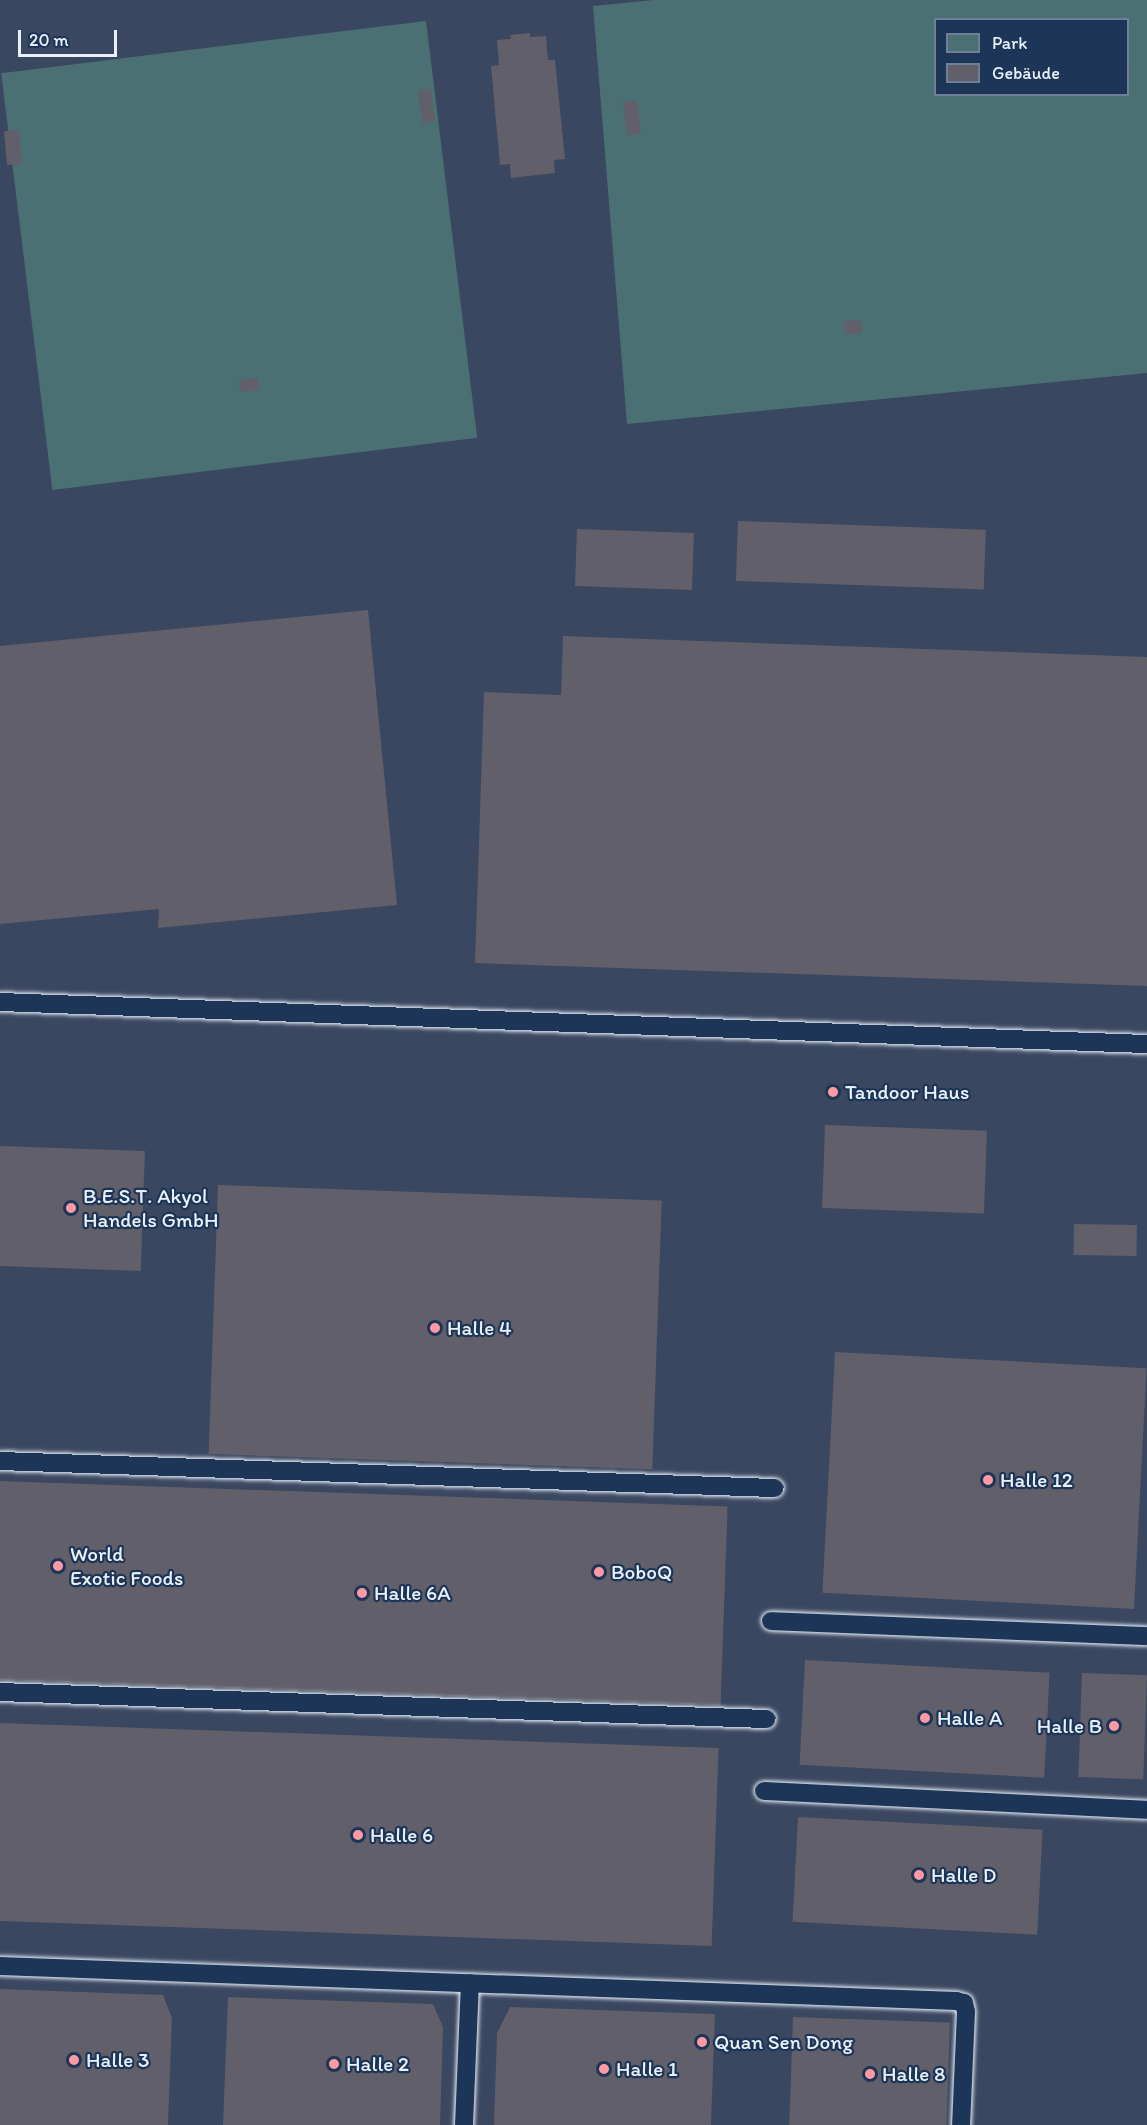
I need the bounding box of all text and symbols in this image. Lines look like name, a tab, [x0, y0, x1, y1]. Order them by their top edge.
scale bar	[21, 18, 120, 56]
legend	[934, 18, 1129, 96]
text: 20 m	[29, 29, 69, 51]
text: Park	[992, 32, 1027, 54]
text: Gebäude	[992, 62, 1060, 84]
place label: Tandoor Haus	[845, 1079, 969, 1105]
marker: Tandoor Haus	[826, 1085, 840, 1099]
place label: B.E.S.T. Akyol Handels GmbH	[83, 1183, 219, 1233]
marker: B.E.S.T. Akyol Handels GmbH	[64, 1201, 78, 1215]
place label: Halle 4	[447, 1315, 512, 1341]
marker: Halle 4	[428, 1321, 442, 1335]
place label: Halle 12	[1000, 1467, 1073, 1493]
marker: Halle 12	[981, 1473, 995, 1487]
place label: World Exotic Foods	[70, 1541, 183, 1591]
marker: World Exotic Foods	[51, 1559, 65, 1573]
place label: BoboQ	[611, 1559, 672, 1585]
marker: BoboQ	[592, 1565, 606, 1579]
place label: Halle 6A	[374, 1580, 451, 1606]
marker: Halle 6A	[355, 1586, 369, 1600]
place label: Halle A	[937, 1705, 1002, 1731]
marker: Halle A	[918, 1711, 932, 1725]
place label: Halle B	[1036, 1713, 1102, 1739]
marker: Halle B	[1107, 1719, 1121, 1733]
place label: Halle 6	[370, 1822, 433, 1848]
marker: Halle 6	[351, 1828, 365, 1842]
place label: Halle D	[931, 1862, 997, 1888]
marker: Halle D	[912, 1868, 926, 1882]
place label: Quan Sen Dong	[714, 2029, 853, 2055]
marker: Quan Sen Dong	[695, 2035, 709, 2049]
place label: Halle 3	[86, 2047, 150, 2073]
place label: Halle 2	[346, 2051, 409, 2077]
marker: Halle 3	[67, 2053, 81, 2067]
place label: Halle 1	[616, 2056, 678, 2082]
marker: Halle 2	[327, 2057, 341, 2071]
place label: Halle 8	[882, 2061, 946, 2087]
marker: Halle 1	[597, 2062, 611, 2076]
marker: Halle 8	[863, 2067, 877, 2081]

